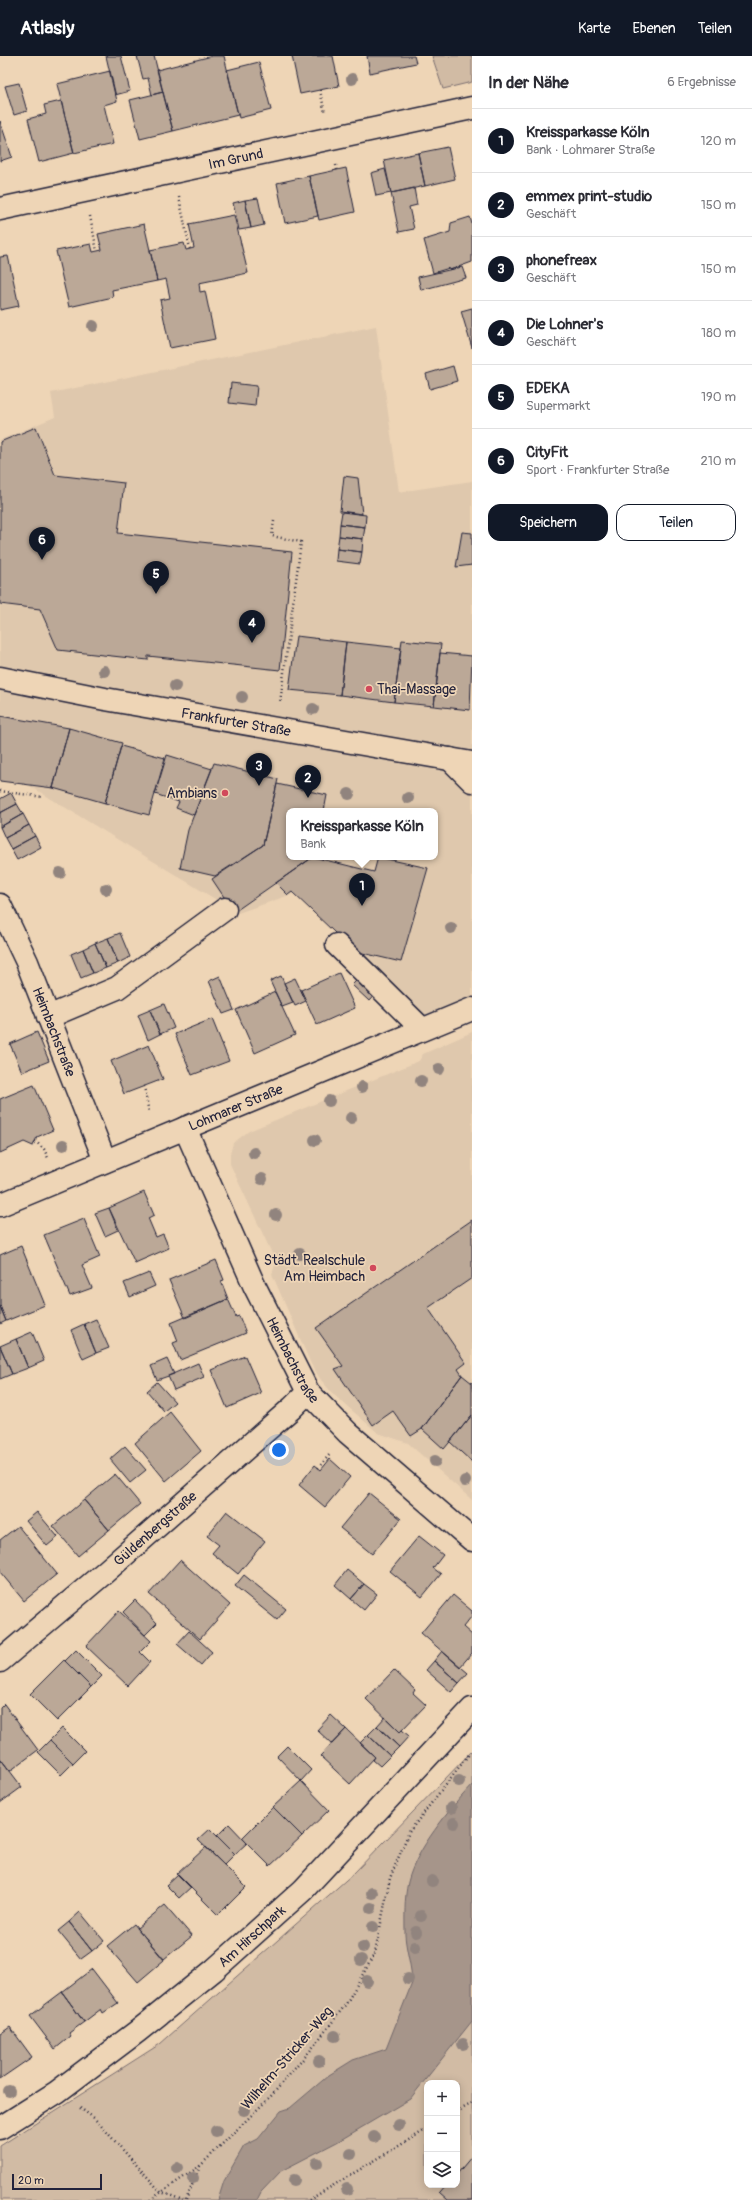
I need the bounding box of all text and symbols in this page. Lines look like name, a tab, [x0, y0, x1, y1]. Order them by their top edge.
text: Atlasly	[20, 16, 74, 40]
text: Karte	[578, 20, 611, 37]
text: Ebenen	[633, 20, 676, 37]
text: Teilen	[698, 20, 732, 37]
text: In der Nähe	[488, 72, 569, 93]
text: 6 Ergebnisse	[667, 74, 736, 90]
text: Kreissparkasse Köln	[526, 123, 650, 142]
text: 1	[498, 133, 504, 149]
text: 120 m	[700, 133, 736, 149]
text: Bank · Lohmarer Straße	[526, 142, 655, 158]
street label: Im Grund	[207, 144, 265, 173]
text: emmex print-studio	[526, 187, 652, 206]
text: 2	[497, 197, 505, 213]
text: 150 m	[701, 197, 736, 213]
text: Geschäft	[526, 206, 576, 222]
text: phonefreax	[526, 251, 597, 270]
text: 3	[497, 261, 505, 277]
text: 150 m	[701, 261, 736, 277]
text: Geschäft	[526, 270, 576, 286]
text: Die Lohner's	[526, 315, 603, 334]
text: 4	[497, 325, 505, 341]
text: 180 m	[701, 325, 736, 341]
text: Geschäft	[526, 334, 576, 350]
text: EDEKA	[526, 379, 570, 398]
text: 5	[497, 389, 505, 405]
text: 190 m	[701, 389, 736, 405]
text: Supermarkt	[526, 398, 590, 414]
text: CityFit	[526, 443, 568, 462]
text: 6	[497, 453, 505, 469]
text: 210 m	[700, 453, 736, 469]
text: Sport · Frankfurter Straße	[526, 462, 669, 478]
button: Speichern	[488, 504, 608, 541]
button: Teilen	[616, 504, 736, 541]
pin: 6	[29, 527, 55, 560]
pin: 5	[143, 561, 169, 594]
pin: 4	[239, 610, 265, 643]
place label: Thai-Massage	[377, 681, 456, 698]
marker: Thai-Massage	[364, 684, 374, 694]
street label: Frankfurter Straße	[180, 704, 292, 740]
pin: 3	[246, 753, 272, 786]
pin: 2	[295, 765, 321, 798]
place label: Ambians	[166, 785, 218, 802]
marker: Ambians	[220, 788, 230, 798]
popup	[286, 808, 438, 860]
text: Kreissparkasse Köln	[300, 817, 424, 836]
text: Bank	[300, 836, 326, 852]
pin: 1	[349, 873, 375, 906]
street label: Heimbachstraße	[29, 984, 80, 1079]
street label: Lohmarer Straße	[186, 1080, 285, 1134]
place label: Städt. Realschule Am Heimbach	[264, 1252, 365, 1285]
marker: Städt. Realschule Am Heimbach	[368, 1263, 378, 1273]
street label: Heimbachstraße	[263, 1314, 323, 1407]
your location	[269, 1440, 289, 1460]
street label: Güldenbergstraße	[110, 1487, 200, 1569]
street label: Am Hirschpark	[215, 1901, 289, 1971]
street label: Wilhelm-Stricker-Weg	[238, 2003, 336, 2113]
map controls	[424, 2080, 460, 2188]
button: +	[424, 2080, 460, 2116]
button: −	[424, 2116, 460, 2152]
button: layers	[424, 2152, 460, 2188]
scale bar	[12, 2172, 102, 2191]
text: 20 m	[18, 2174, 44, 2187]

